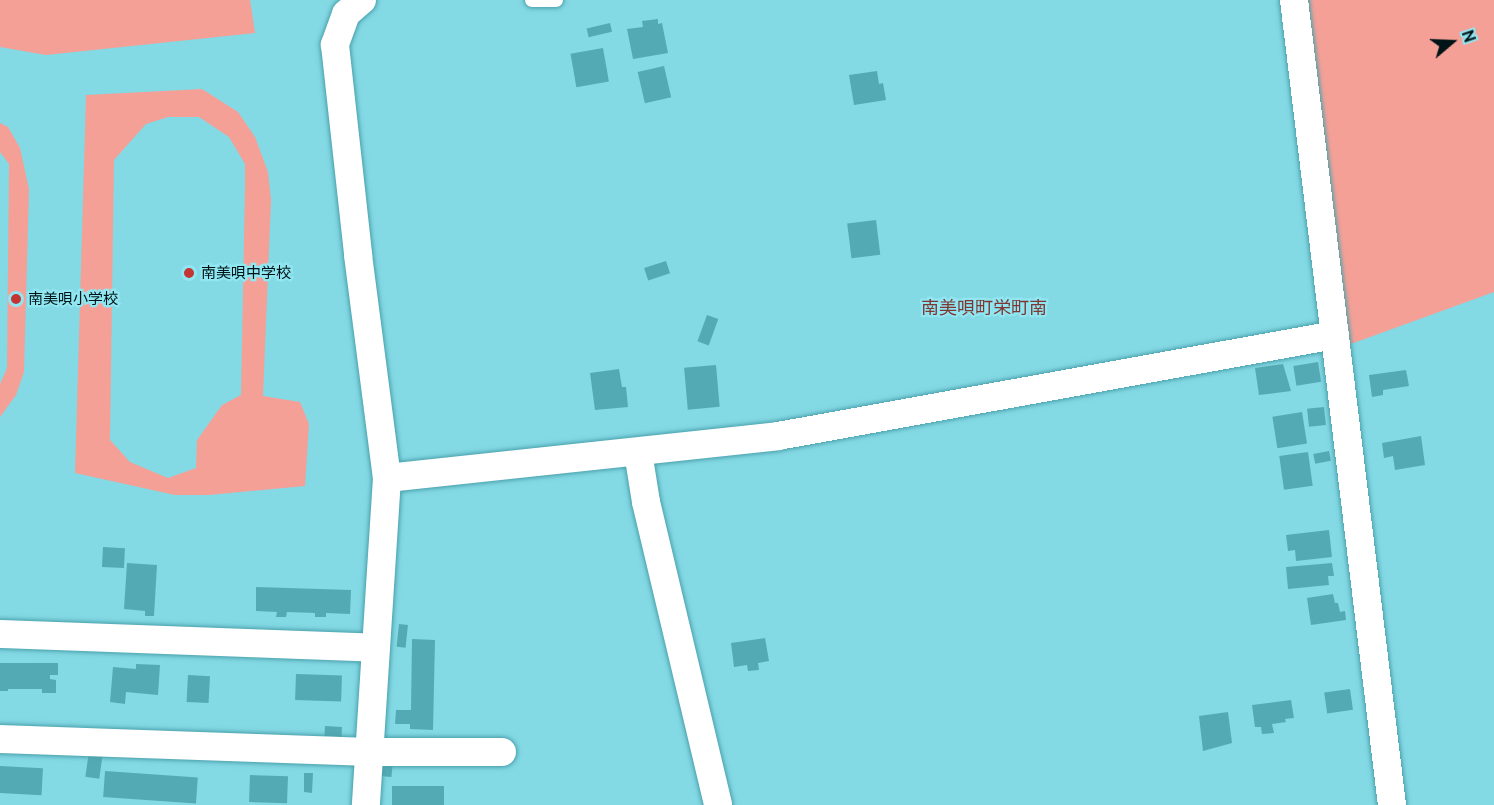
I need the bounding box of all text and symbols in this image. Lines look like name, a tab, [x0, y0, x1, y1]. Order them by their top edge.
north arrow	[1422, 12, 1482, 72]
text: N	[1459, 28, 1479, 45]
place label: 南美唄中学校	[201, 264, 291, 282]
marker: 南美唄中学校	[182, 266, 196, 280]
place label: 南美唄小学校	[28, 290, 118, 308]
marker: 南美唄小学校	[9, 292, 23, 306]
district label: 南美唄町栄町南	[921, 296, 1047, 318]

